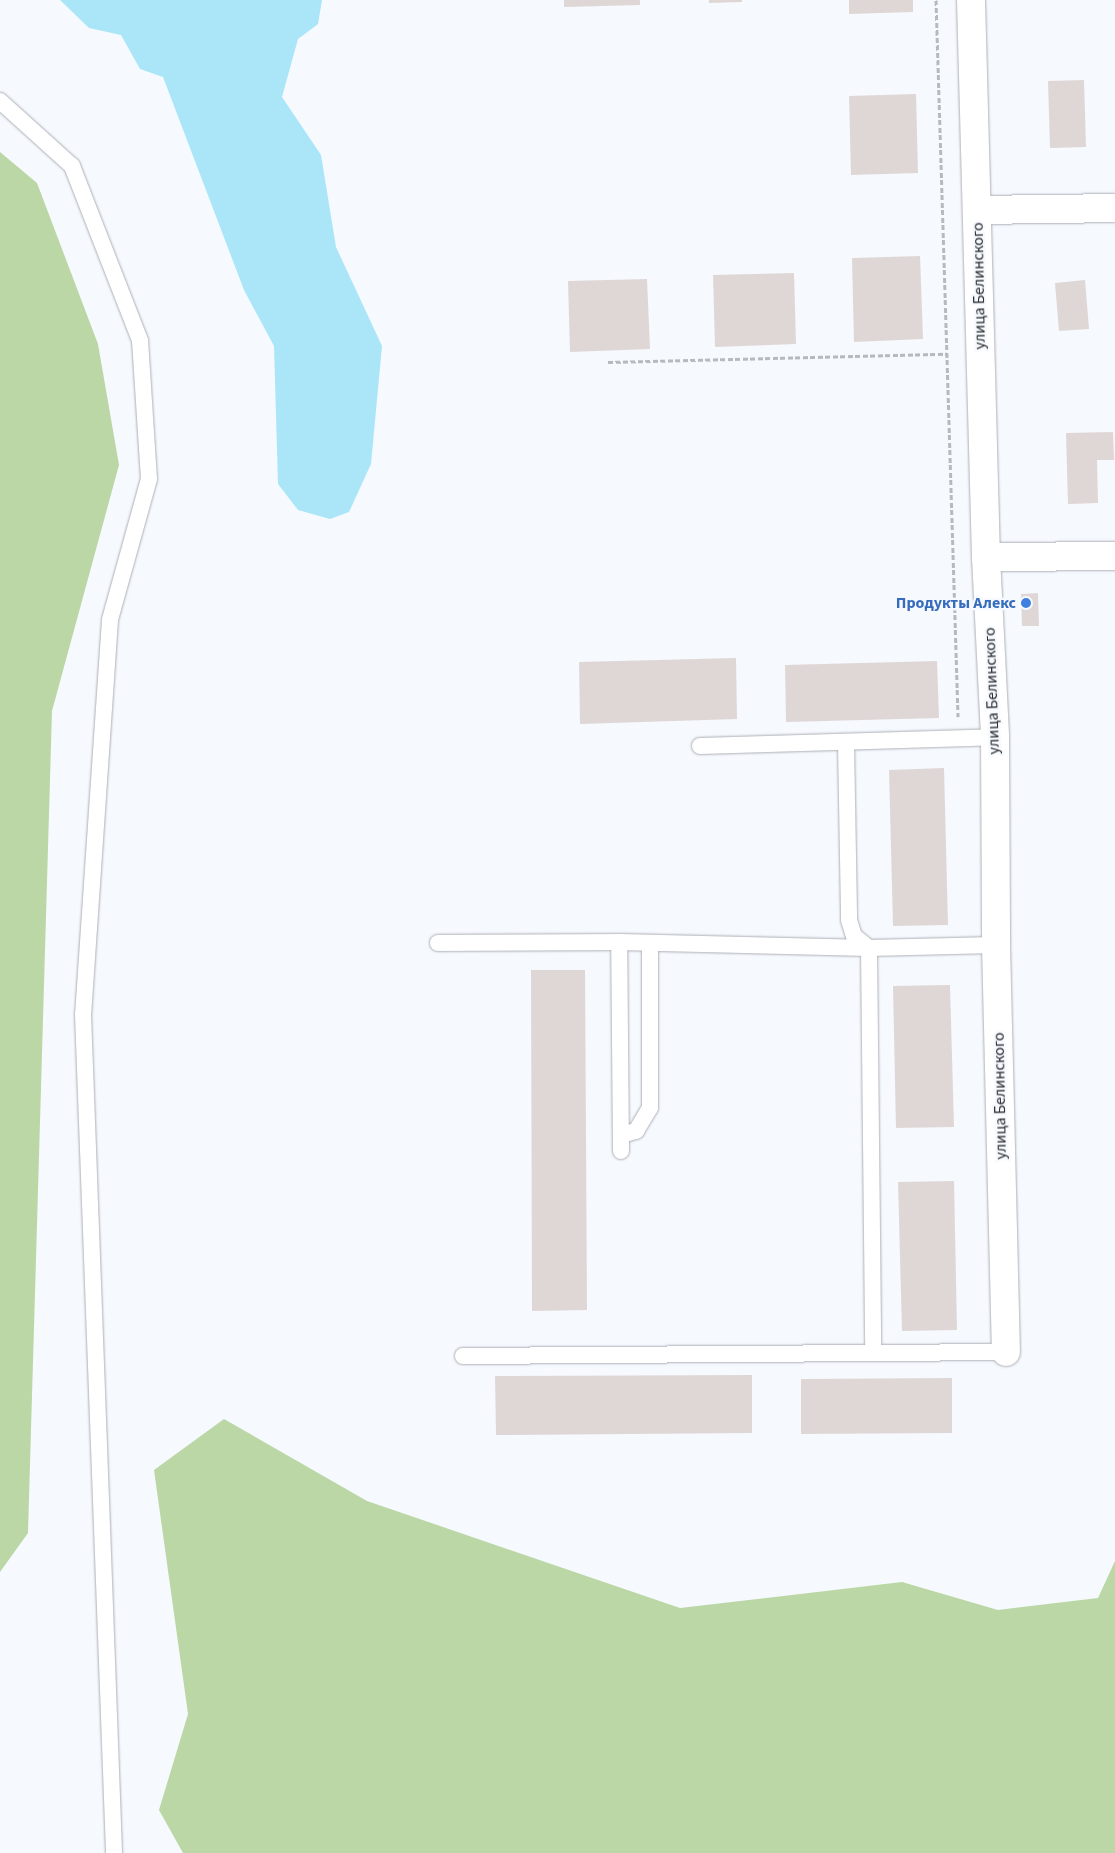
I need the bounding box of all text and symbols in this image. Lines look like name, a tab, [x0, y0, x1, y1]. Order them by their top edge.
street label: улица Белинского	[968, 222, 990, 350]
place label: Продукты Алекс	[896, 593, 1016, 613]
marker: Продукты Алекс	[1020, 597, 1032, 609]
street label: улица Белинского	[980, 627, 1004, 755]
street label: улица Белинского	[989, 1032, 1011, 1160]

